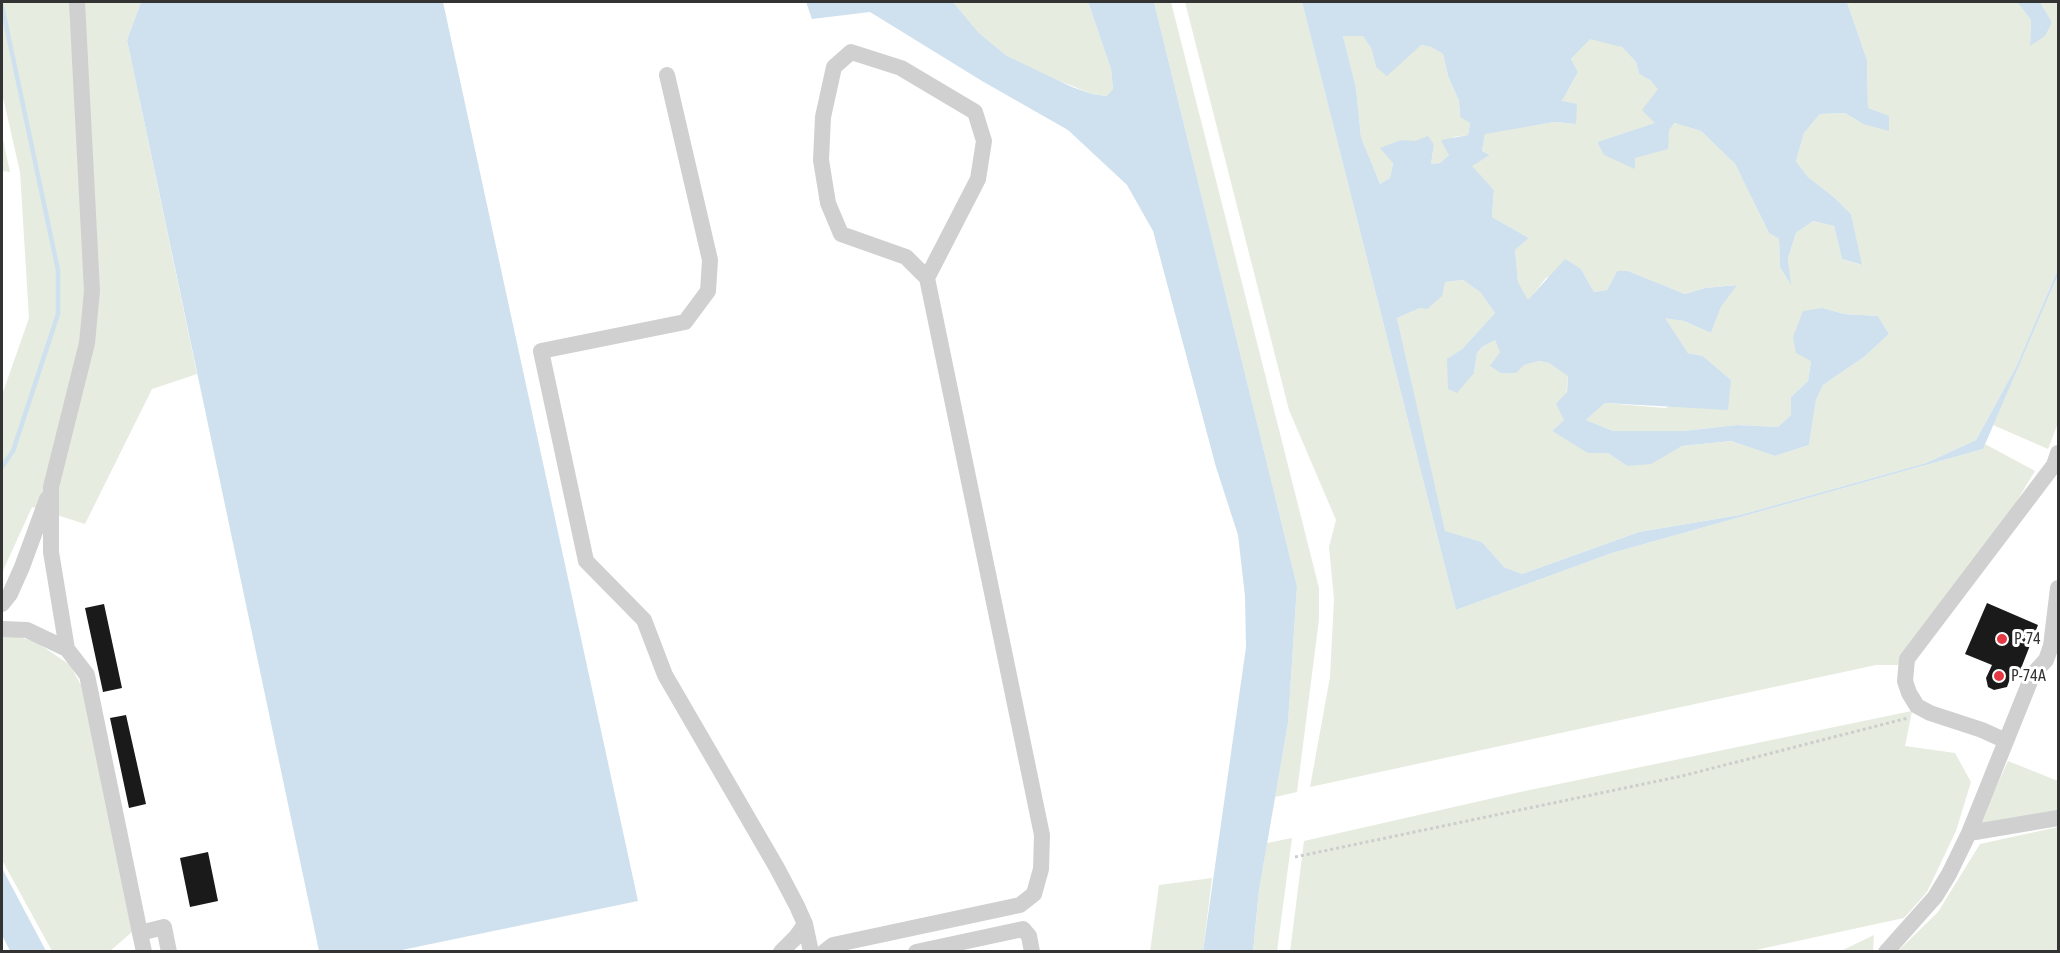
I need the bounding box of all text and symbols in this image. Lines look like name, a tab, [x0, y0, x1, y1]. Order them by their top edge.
place label: P-74	[2014, 629, 2041, 649]
marker: P-74	[1995, 632, 2009, 646]
place label: P-74A	[2011, 666, 2046, 686]
marker: P-74A	[1992, 669, 2006, 683]

